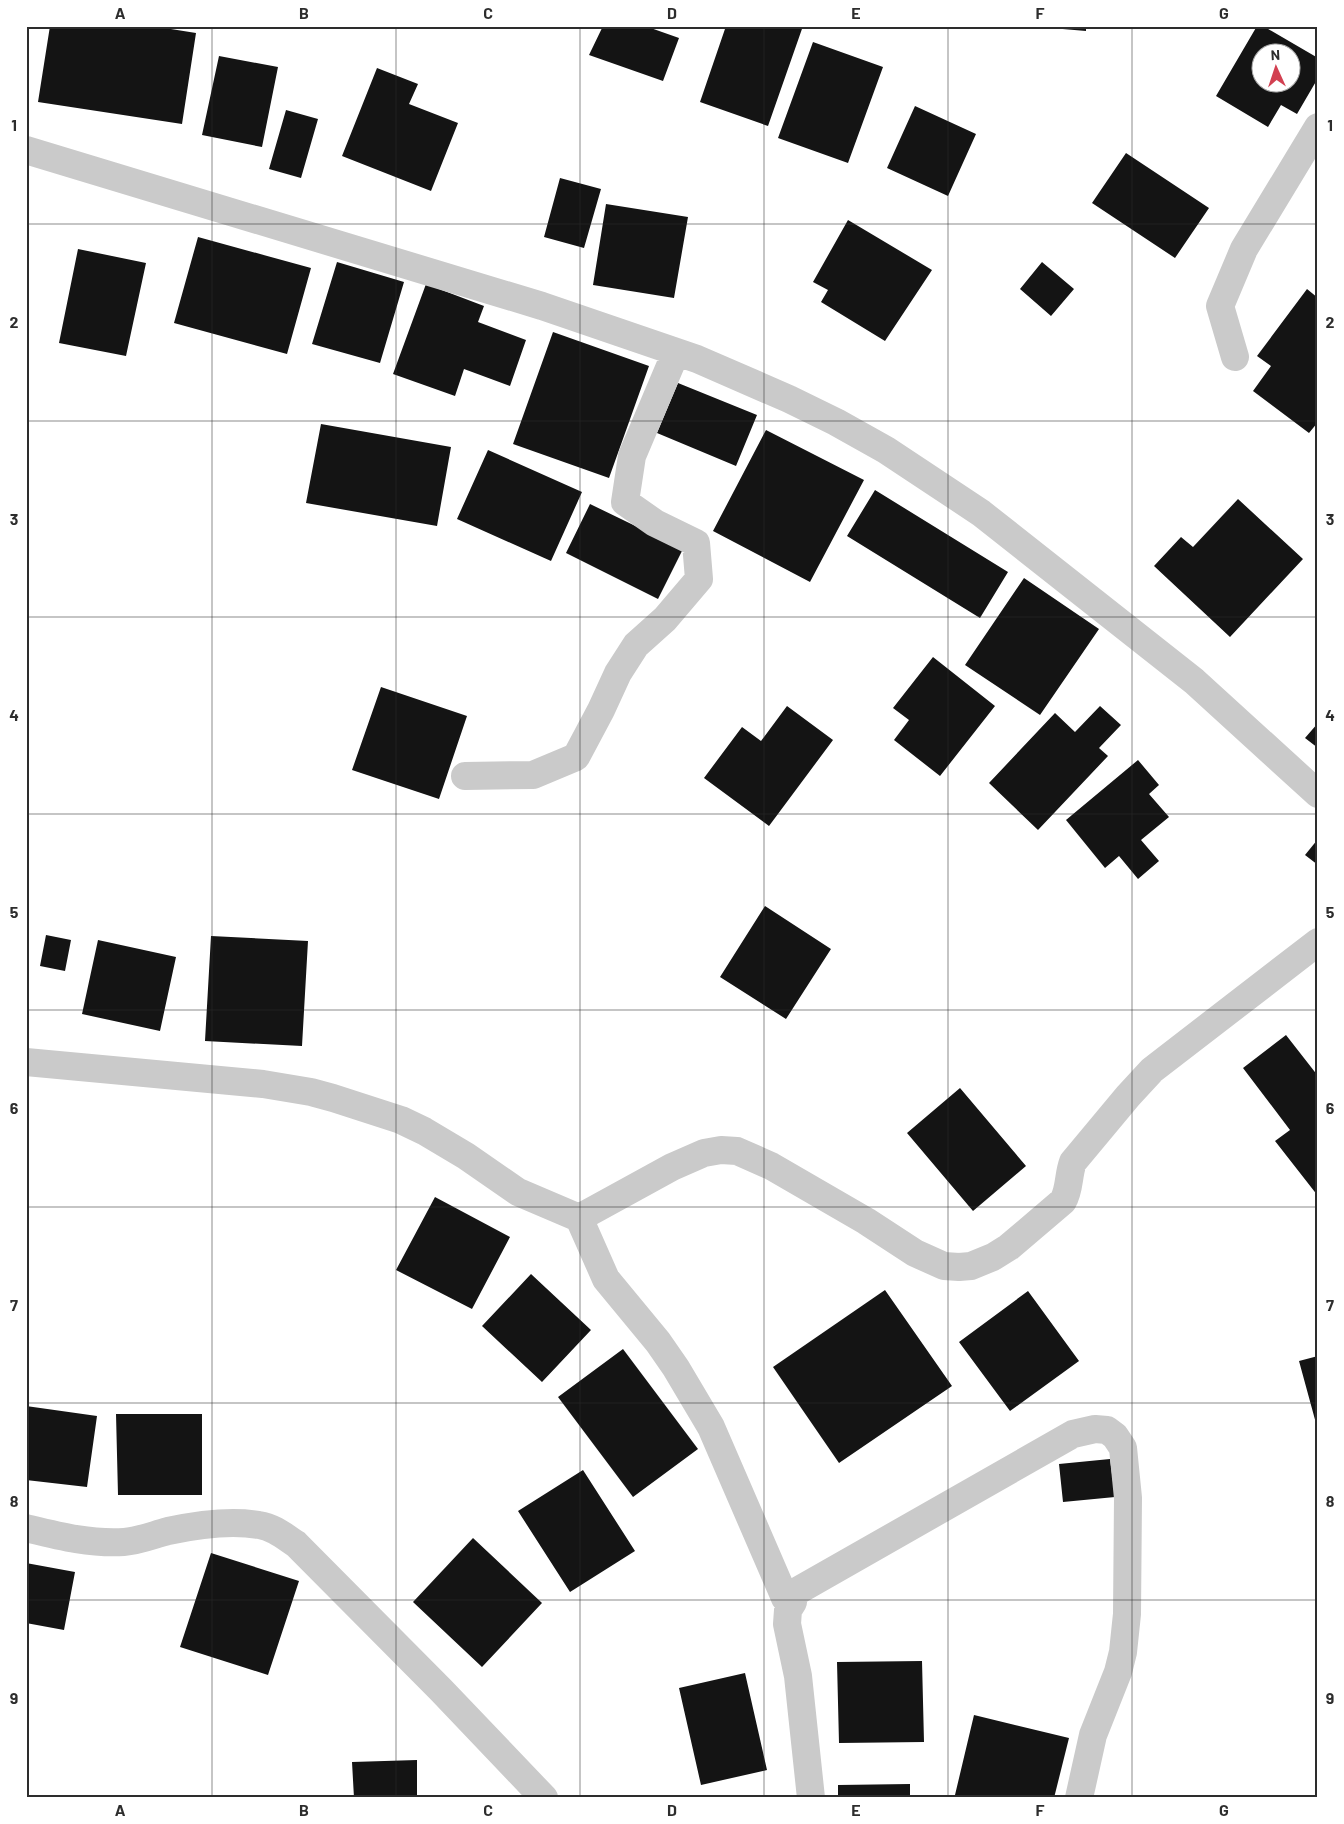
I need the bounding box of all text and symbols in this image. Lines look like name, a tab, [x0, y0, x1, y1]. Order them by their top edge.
text: A	[115, 3, 126, 22]
text: B	[299, 3, 309, 22]
text: C	[483, 3, 493, 22]
text: D	[667, 3, 677, 22]
text: E	[851, 3, 861, 22]
text: F	[1036, 3, 1045, 22]
text: G	[1219, 3, 1229, 22]
north arrow	[1252, 42, 1302, 92]
text: N	[1270, 46, 1280, 63]
text: 1	[11, 115, 17, 134]
text: 1	[1327, 115, 1333, 134]
text: 2	[10, 312, 19, 331]
text: 2	[1326, 312, 1335, 331]
text: 3	[10, 509, 18, 528]
text: 3	[1326, 509, 1334, 528]
text: 4	[9, 705, 19, 724]
text: 4	[1325, 705, 1335, 724]
text: 5	[10, 902, 19, 921]
text: 5	[1326, 902, 1335, 921]
text: 6	[10, 1098, 19, 1117]
text: 6	[1326, 1098, 1335, 1117]
text: 7	[10, 1295, 18, 1314]
text: 7	[1326, 1295, 1334, 1314]
text: 8	[10, 1491, 19, 1510]
text: 8	[1326, 1491, 1335, 1510]
text: 9	[10, 1688, 18, 1707]
text: 9	[1326, 1688, 1334, 1707]
text: A	[115, 1800, 126, 1819]
text: B	[299, 1800, 309, 1819]
text: C	[483, 1800, 493, 1819]
text: D	[667, 1800, 677, 1819]
text: E	[851, 1800, 861, 1819]
text: F	[1036, 1800, 1045, 1819]
text: G	[1219, 1800, 1229, 1819]

